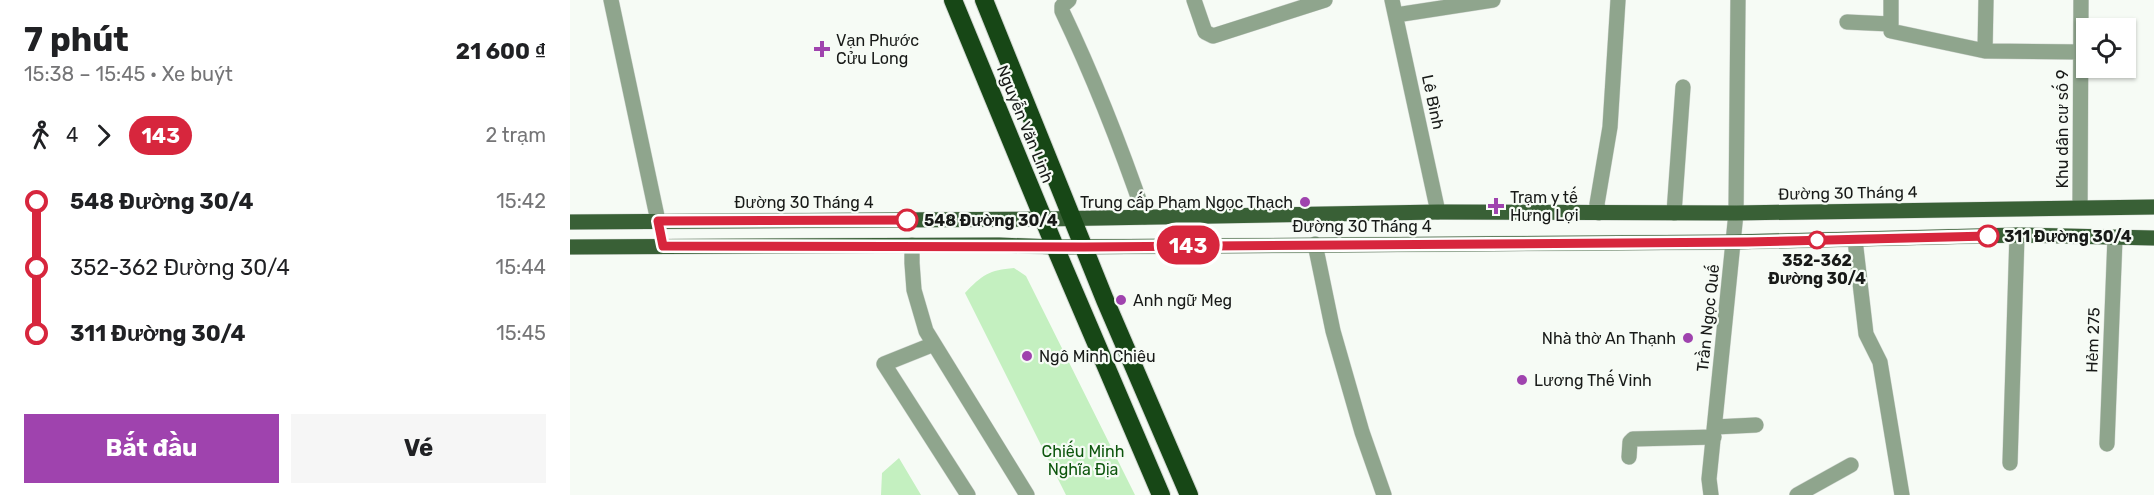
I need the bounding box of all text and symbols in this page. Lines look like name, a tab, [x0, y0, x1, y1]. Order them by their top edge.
map controls	[2076, 18, 2136, 78]
button: locate	[2076, 18, 2136, 78]
text: 7 phút	[24, 20, 129, 59]
place label: Vạn Phước Cửu Long	[836, 31, 919, 68]
text: 21 600 ₫	[456, 38, 546, 65]
marker: Vạn Phước Cửu Long	[813, 40, 831, 58]
text: 15:38 – 15:45 · Xe buýt	[24, 62, 233, 86]
street label: Nguyễn Văn Linh	[993, 62, 1059, 186]
street label: Khu dân cư số 9	[2051, 69, 2072, 189]
street label: Lê Bình	[1418, 73, 1448, 131]
icon: walk	[24, 119, 57, 152]
icon: forward	[87, 119, 120, 152]
text: 4	[66, 123, 78, 147]
text: 143	[141, 123, 180, 148]
text: 2 trạm	[485, 123, 546, 147]
street label: Đường 30 Tháng 4	[1778, 182, 1918, 204]
place label: Trạm y tế Hưng Lợi	[1510, 186, 1579, 225]
text: 548 Đường 30/4	[70, 188, 254, 215]
text: 15:42	[496, 189, 546, 213]
place label: Trung cấp Phạm Ngọc Thạch	[1080, 191, 1293, 212]
street label: Đường 30 Tháng 4	[734, 193, 874, 212]
marker: Trung cấp Phạm Ngọc Thạch	[1298, 195, 1312, 209]
marker: Trạm y tế Hưng Lợi	[1487, 197, 1505, 215]
marker: 548 Đường 30/4	[896, 209, 918, 231]
place label: 548 Đường 30/4	[924, 211, 1058, 230]
street label: Đường 30 Tháng 4	[1292, 217, 1432, 236]
marker: 311 Đường 30/4	[1977, 225, 1999, 247]
line badge: 143	[1154, 226, 1222, 264]
place label: 311 Đường 30/4	[2004, 227, 2132, 246]
marker: 352-362 Đường 30/4	[1808, 231, 1826, 249]
text: 143	[1169, 233, 1207, 258]
place label: 352-362 Đường 30/4	[1768, 251, 1866, 288]
text: 352-362 Đường 30/4	[70, 254, 290, 281]
text: 15:44	[496, 255, 546, 279]
street label: Trần Ngọc Quế	[1692, 263, 1723, 373]
place label: Anh ngữ Meg	[1133, 291, 1232, 310]
marker: Anh ngữ Meg	[1114, 293, 1128, 307]
street label: Hẻm 275	[2082, 307, 2104, 373]
text: 311 Đường 30/4	[70, 320, 246, 347]
text: 15:45	[496, 321, 546, 345]
place label: Nhà thờ An Thạnh	[1542, 329, 1676, 348]
marker: Nhà thờ An Thạnh	[1681, 331, 1695, 345]
place label: Ngô Minh Chiêu	[1039, 347, 1156, 366]
marker: Ngô Minh Chiêu	[1020, 349, 1034, 363]
place label: Lương Thế Vinh	[1534, 369, 1652, 390]
marker: Lương Thế Vinh	[1515, 373, 1529, 387]
button: Bắt đầu	[24, 414, 279, 483]
button: Vé	[291, 414, 546, 483]
park label: Chiếu Minh Nghĩa Địa	[1042, 440, 1124, 479]

